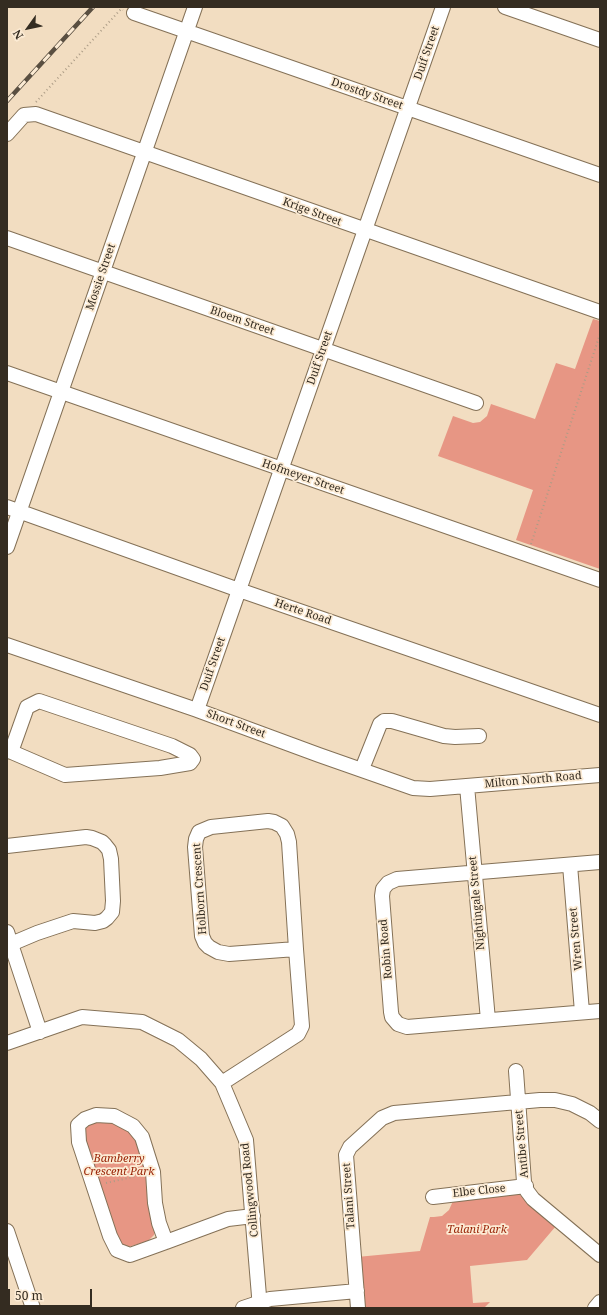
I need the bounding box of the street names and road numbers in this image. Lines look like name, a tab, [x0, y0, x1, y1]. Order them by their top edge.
street label: Duif Street	[412, 24, 442, 82]
street label: Drostdy Street	[329, 76, 405, 112]
street label: Krige Street	[281, 195, 343, 229]
street label: Mossie Street	[83, 242, 119, 312]
street label: Bloem Street	[208, 304, 276, 338]
street label: Duif Street	[305, 329, 335, 387]
street label: Hofmeyer Street	[260, 457, 346, 497]
street label: Herte Road	[273, 596, 333, 628]
street label: Duif Street	[198, 635, 228, 693]
street label: Short Street	[205, 707, 267, 741]
street label: Milton North Road	[484, 769, 582, 791]
street label: Holborn Crescent	[190, 843, 210, 935]
street label: Nightingale Street	[466, 855, 488, 951]
street label: Wren Street	[567, 907, 585, 971]
street label: Robin Road	[377, 918, 395, 980]
street label: Antibe Street	[512, 1109, 532, 1179]
street label: Collingwood Road	[238, 1142, 262, 1238]
street label: Talani Street	[340, 1162, 358, 1230]
street label: Elbe Close	[452, 1182, 506, 1200]

